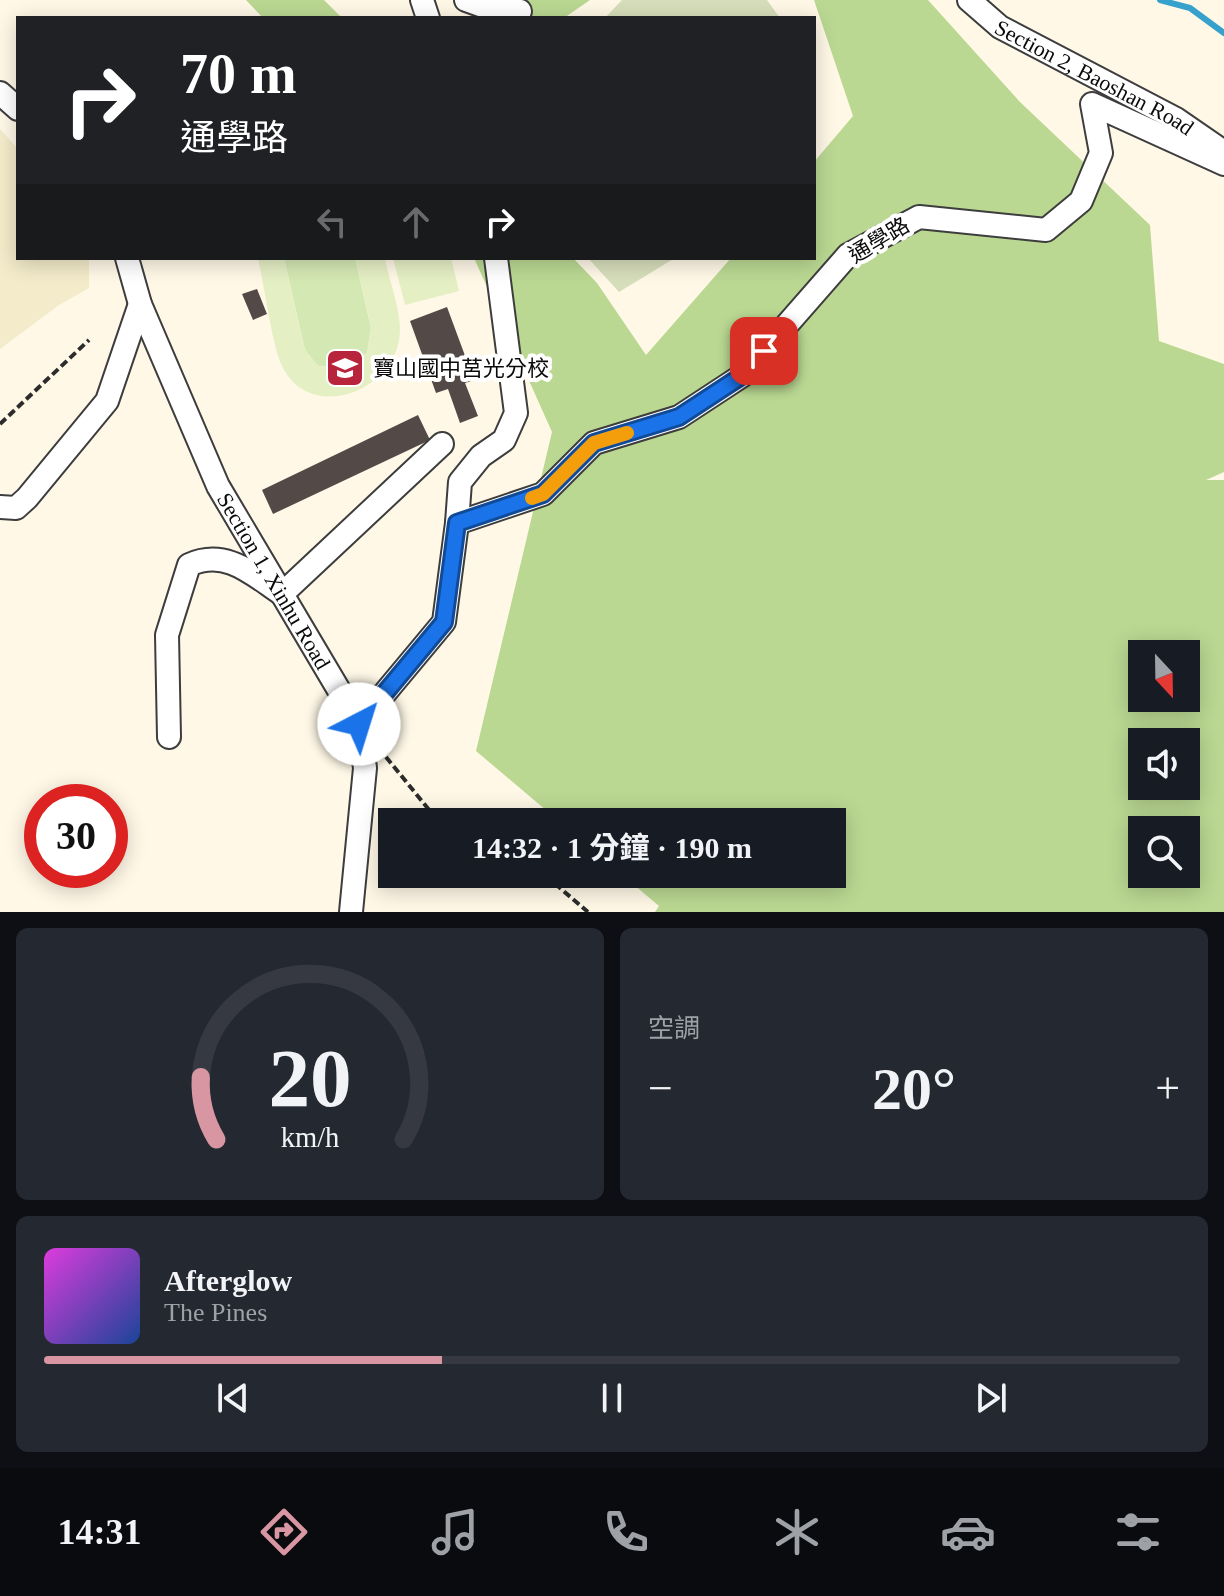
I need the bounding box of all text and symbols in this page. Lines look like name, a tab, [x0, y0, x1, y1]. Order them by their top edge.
street label: Section 2, Baoshan Road	[991, 14, 1199, 140]
text: 70 m	[180, 43, 297, 105]
icon: right	[48, 48, 152, 152]
text: 通學路	[180, 118, 288, 158]
icon: left	[310, 200, 354, 244]
icon: ahead	[394, 200, 438, 244]
icon: right	[478, 200, 522, 244]
street label: 通學路	[844, 212, 914, 268]
pin	[730, 317, 798, 385]
icon: arrive	[742, 329, 786, 373]
school or university icon: 寶山國中莒光分校	[324, 347, 366, 389]
place label: 寶山國中莒光分校	[373, 356, 549, 381]
street label: Section 1, Xinhu Road	[212, 488, 336, 673]
north arrow	[1128, 640, 1200, 712]
map controls	[1128, 640, 1200, 888]
position arrow	[317, 682, 401, 766]
button: sound	[1128, 728, 1200, 800]
speed limit sign: 30	[24, 784, 128, 888]
button: search	[1128, 816, 1200, 888]
text: 14:32 · 1 分鐘 · 190 m	[472, 831, 752, 864]
text: 空調	[648, 1014, 700, 1043]
text: 20	[268, 1032, 352, 1124]
text: 20°	[872, 1056, 956, 1122]
text: −	[648, 1064, 673, 1113]
text: +	[1155, 1064, 1180, 1113]
text: km/h	[281, 1122, 339, 1153]
text: Afterglow	[164, 1264, 292, 1297]
text: The Pines	[164, 1298, 267, 1327]
icon: previous	[211, 1376, 255, 1420]
icon: pause	[590, 1376, 634, 1420]
icon: next	[969, 1376, 1013, 1420]
icon: directions	[256, 1504, 312, 1560]
icon: music	[427, 1504, 483, 1560]
icon: phone	[598, 1504, 654, 1560]
icon: climate	[769, 1504, 825, 1560]
icon: car	[940, 1504, 996, 1560]
icon: filters	[1110, 1504, 1166, 1560]
text: 14:31	[57, 1512, 141, 1552]

